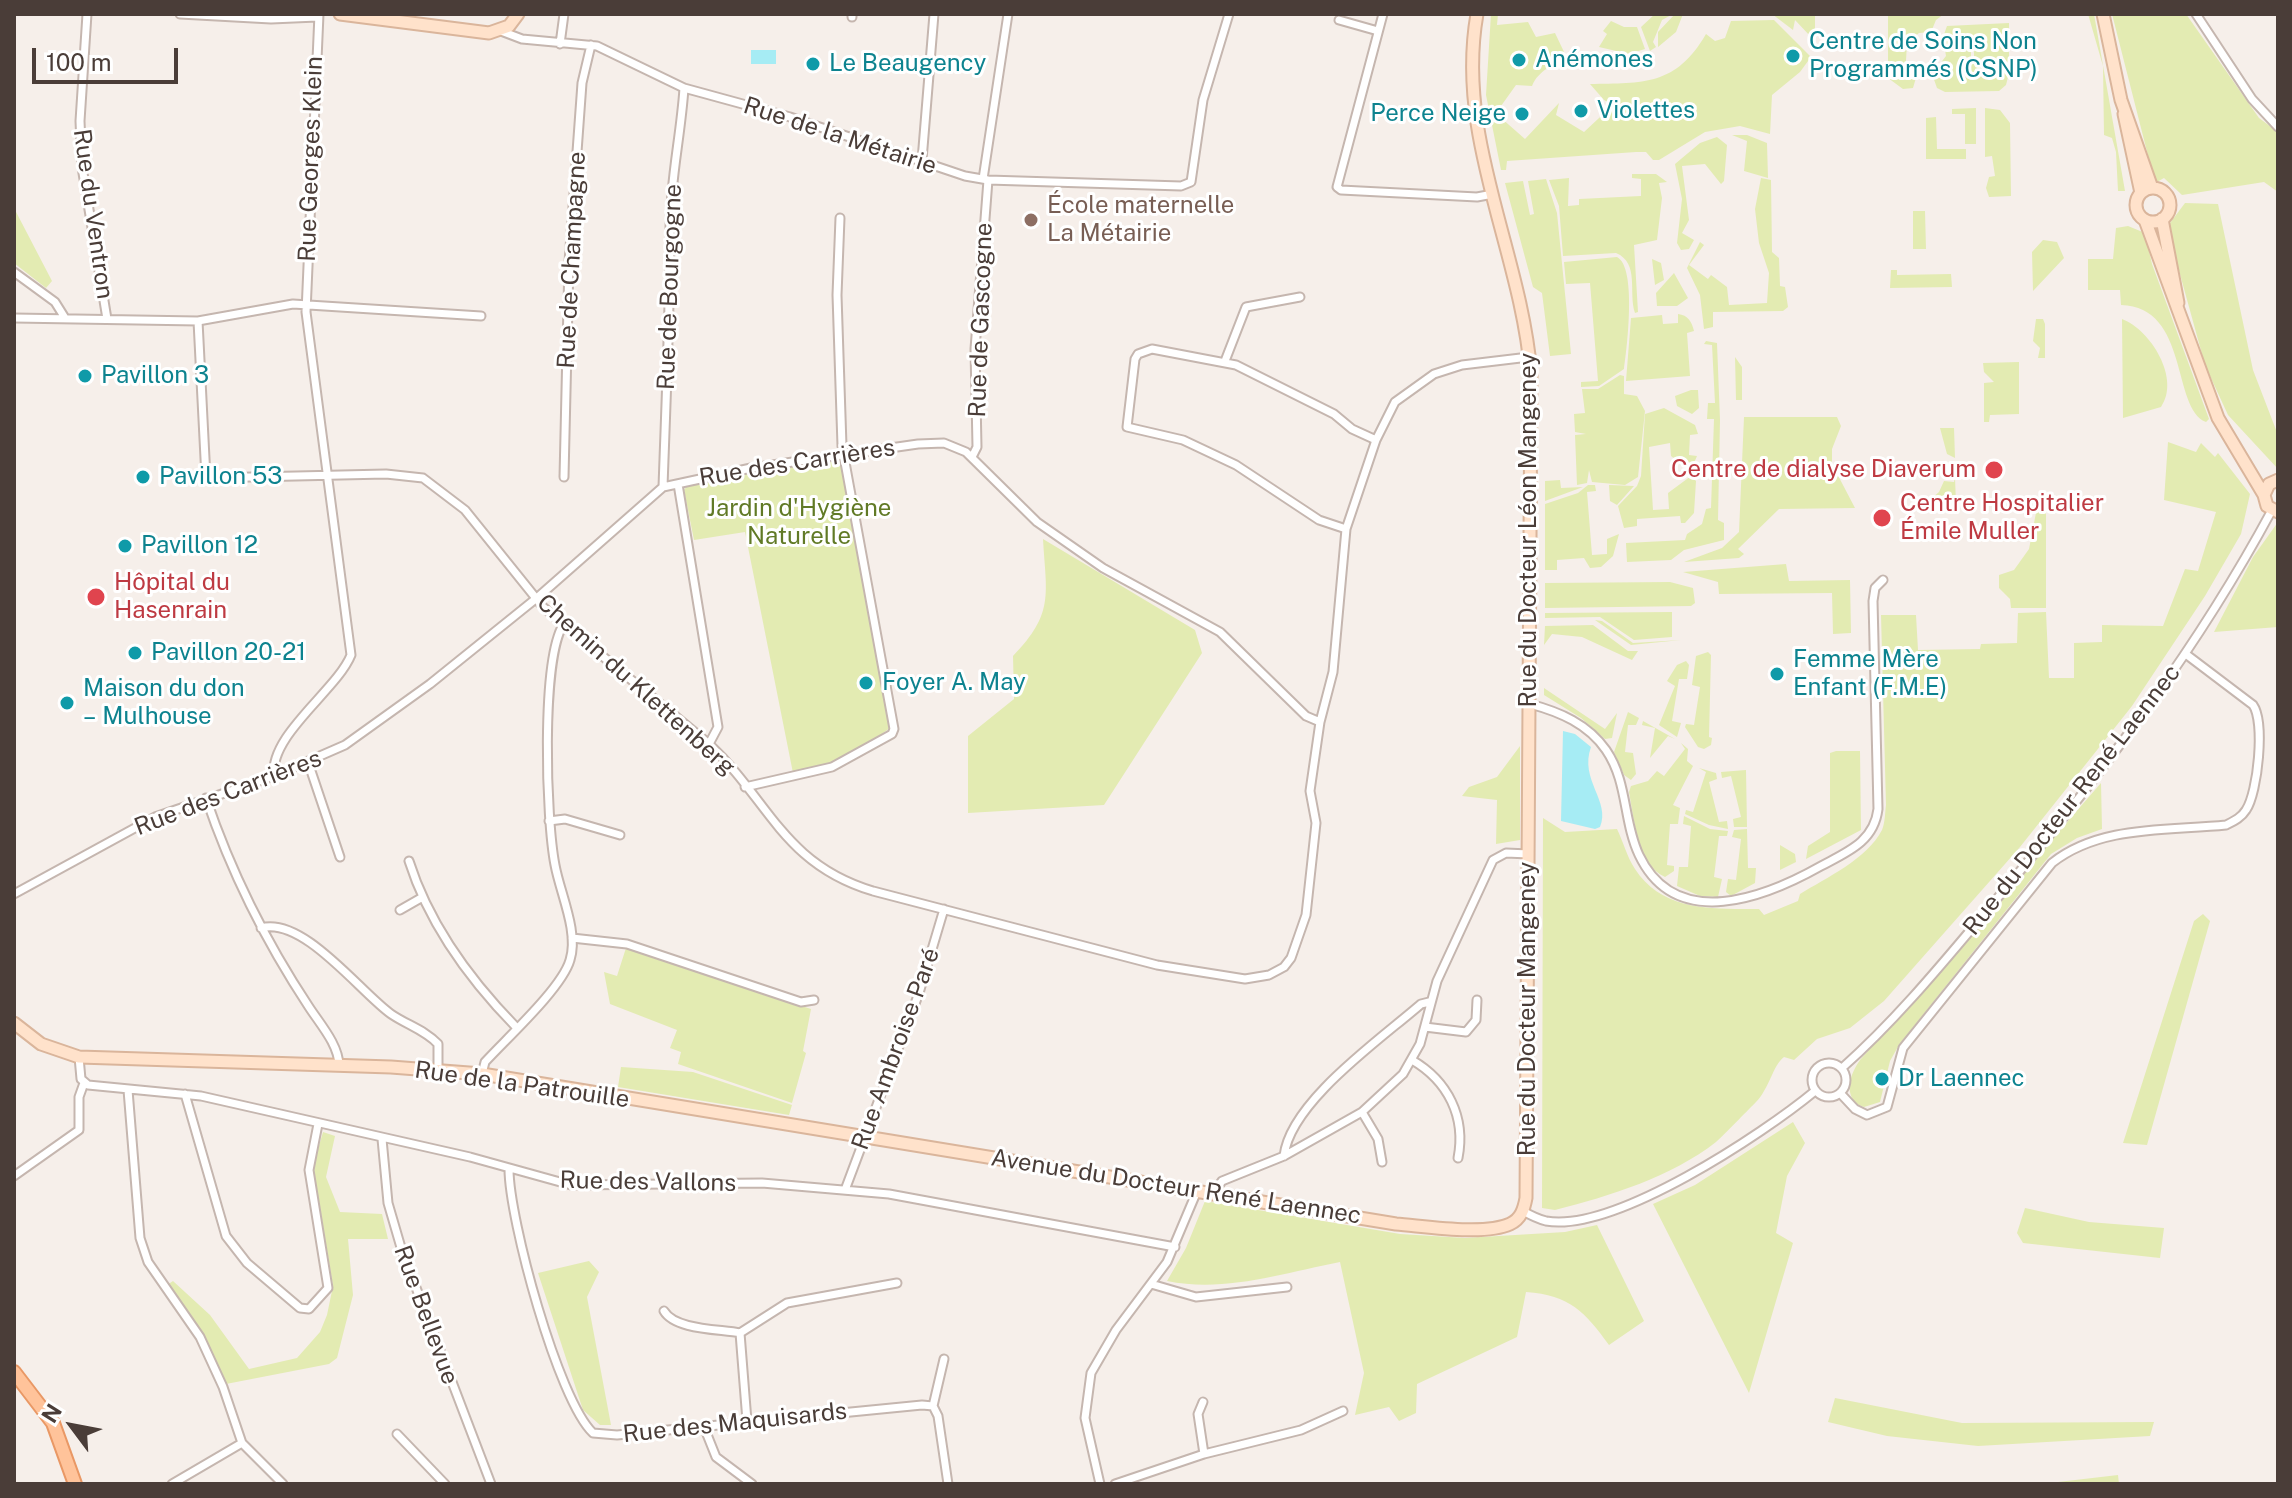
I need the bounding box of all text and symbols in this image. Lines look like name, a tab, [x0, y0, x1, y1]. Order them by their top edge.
place label: Centre de Soins Non Programmés (CSNP)	[1809, 28, 2038, 84]
scale bar	[36, 32, 182, 82]
place label: Anémones	[1535, 46, 1653, 74]
marker: Centre de Soins Non Programmés (CSNP)	[1784, 47, 1802, 65]
text: 100 m	[46, 48, 112, 76]
place label: Le Beaugency	[829, 50, 986, 78]
marker: Anémones	[1510, 51, 1528, 69]
marker: Le Beaugency	[804, 55, 822, 73]
street label: Rue Georges Klein	[293, 56, 329, 262]
street label: Rue de la Métairie	[740, 91, 940, 181]
place label: Violettes	[1597, 97, 1695, 125]
place label: Perce Neige	[1370, 100, 1506, 128]
marker: Violettes	[1572, 102, 1590, 120]
marker: Perce Neige	[1513, 105, 1531, 123]
street label: Rue du Ventron	[67, 127, 119, 301]
street label: Rue de Champagne	[552, 151, 592, 369]
street label: Rue de Bourgogne	[652, 183, 688, 391]
place label: École maternelle La Métairie	[1047, 192, 1234, 248]
marker: École maternelle La Métairie	[1022, 211, 1040, 229]
street label: Rue de Gascogne	[963, 222, 999, 418]
street label: Rue du Docteur Léon Mangeney	[1515, 353, 1543, 707]
place label: Pavillon 3	[101, 362, 209, 390]
marker: Pavillon 3	[76, 367, 94, 385]
street label: Rue des Carrières	[697, 433, 897, 493]
place label: Centre de dialyse Diaverum	[1671, 456, 1976, 484]
marker: Centre de dialyse Diaverum	[1983, 459, 2005, 481]
place label: Pavillon 53	[159, 463, 282, 491]
marker: Pavillon 53	[134, 468, 152, 486]
place label: Centre Hospitalier Émile Muller	[1900, 490, 2104, 546]
park label: Jardin d'Hygiène Naturelle	[707, 495, 891, 551]
marker: Centre Hospitalier Émile Muller	[1871, 507, 1893, 529]
place label: Pavillon 12	[141, 532, 258, 560]
marker: Pavillon 12	[116, 537, 134, 555]
place label: Hôpital du Hasenrain	[114, 569, 230, 625]
marker: Hôpital du Hasenrain	[85, 586, 107, 608]
street label: Chemin du Klettenberg	[531, 588, 741, 782]
place label: Pavillon 20-21	[151, 639, 306, 667]
marker: Pavillon 20-21	[126, 644, 144, 662]
place label: Femme Mère Enfant (F.M.E)	[1793, 646, 1947, 702]
street label: Rue du Docteur René Laennec	[1957, 659, 2187, 941]
marker: Femme Mère Enfant (F.M.E)	[1768, 665, 1786, 683]
place label: Foyer A. May	[882, 669, 1026, 697]
marker: Foyer A. May	[857, 674, 875, 692]
place label: Maison du don – Mulhouse	[83, 675, 245, 731]
marker: Maison du don – Mulhouse	[58, 694, 76, 712]
street label: Rue des Carrières	[130, 744, 326, 842]
street label: Rue du Docteur Mangeney	[1514, 862, 1542, 1156]
street label: Rue Ambroise Paré	[846, 944, 946, 1154]
street label: Rue de la Patrouille	[413, 1056, 631, 1114]
place label: Dr Laennec	[1898, 1065, 2025, 1093]
marker: Dr Laennec	[1873, 1070, 1891, 1088]
street label: Avenue du Docteur René Laennec	[989, 1144, 1363, 1230]
street label: Rue des Vallons	[559, 1166, 737, 1198]
street label: Rue Bellevue	[388, 1242, 464, 1388]
north arrow	[32, 1386, 112, 1466]
street label: Rue des Maquisards	[622, 1397, 848, 1449]
text: N	[36, 1399, 67, 1427]

